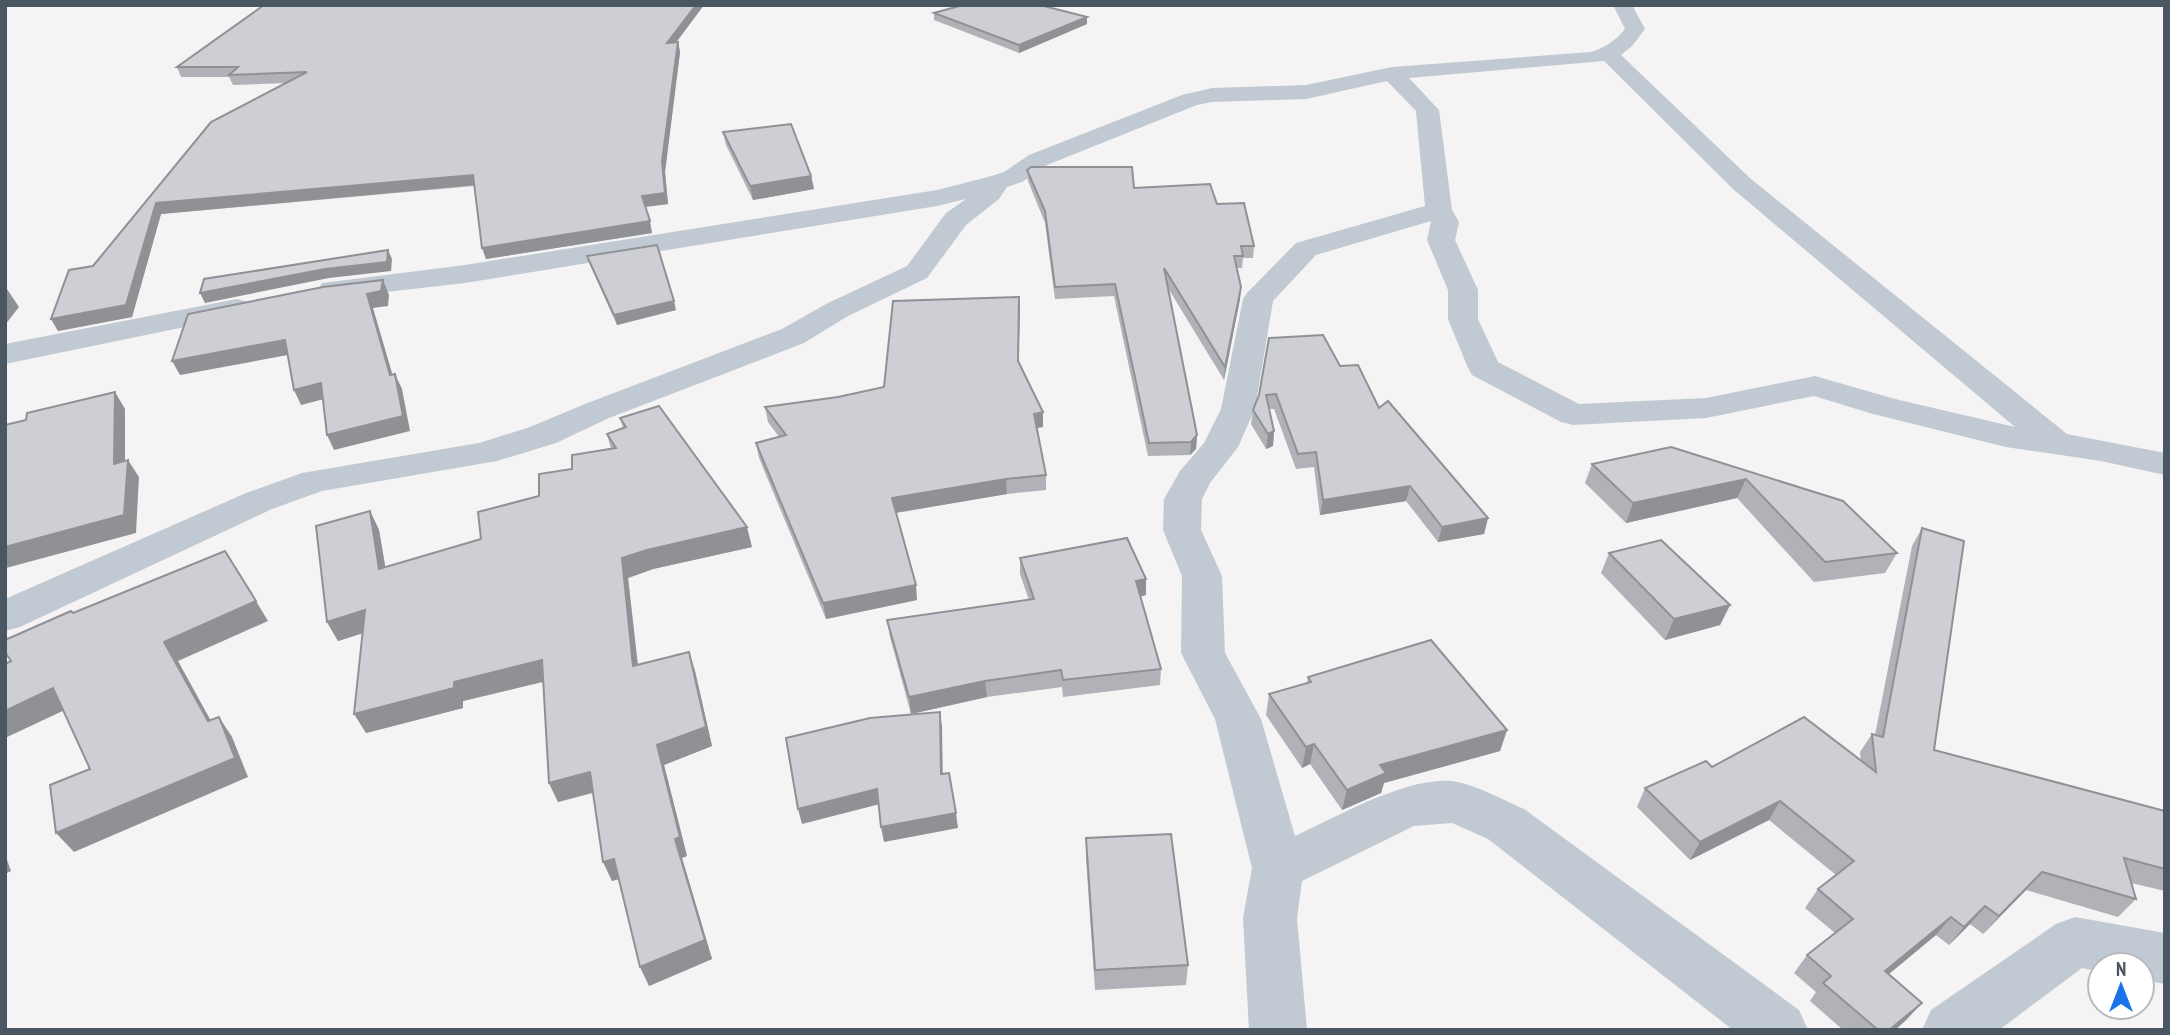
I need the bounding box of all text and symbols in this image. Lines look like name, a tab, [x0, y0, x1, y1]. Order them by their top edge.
north arrow	[2086, 951, 2156, 1021]
text: N	[2116, 957, 2126, 981]

